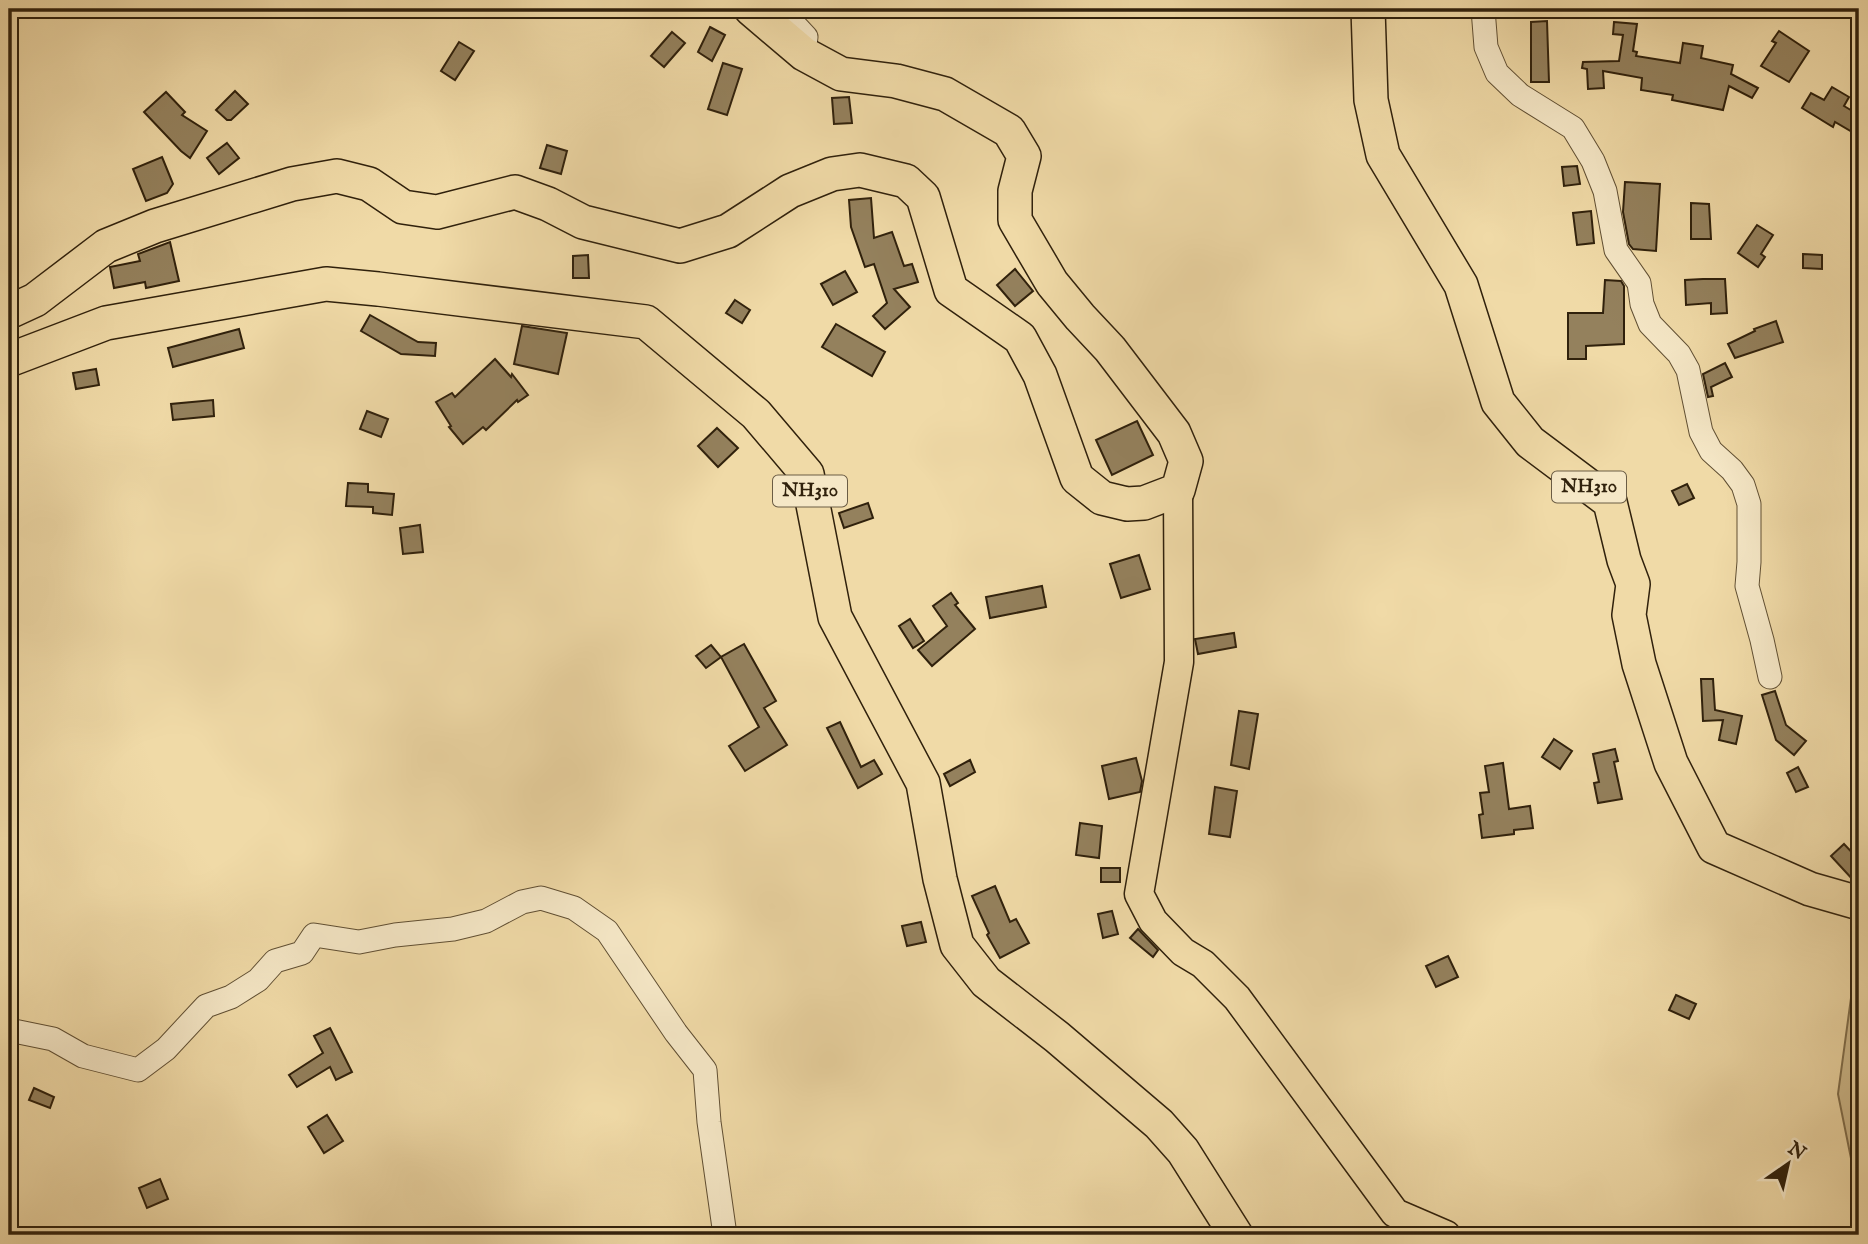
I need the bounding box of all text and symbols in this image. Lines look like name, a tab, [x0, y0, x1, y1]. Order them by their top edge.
road number: NH310	[1552, 472, 1626, 502]
road number: NH310	[773, 476, 847, 506]
north arrow	[1752, 1128, 1822, 1198]
text: N	[1782, 1136, 1810, 1166]

